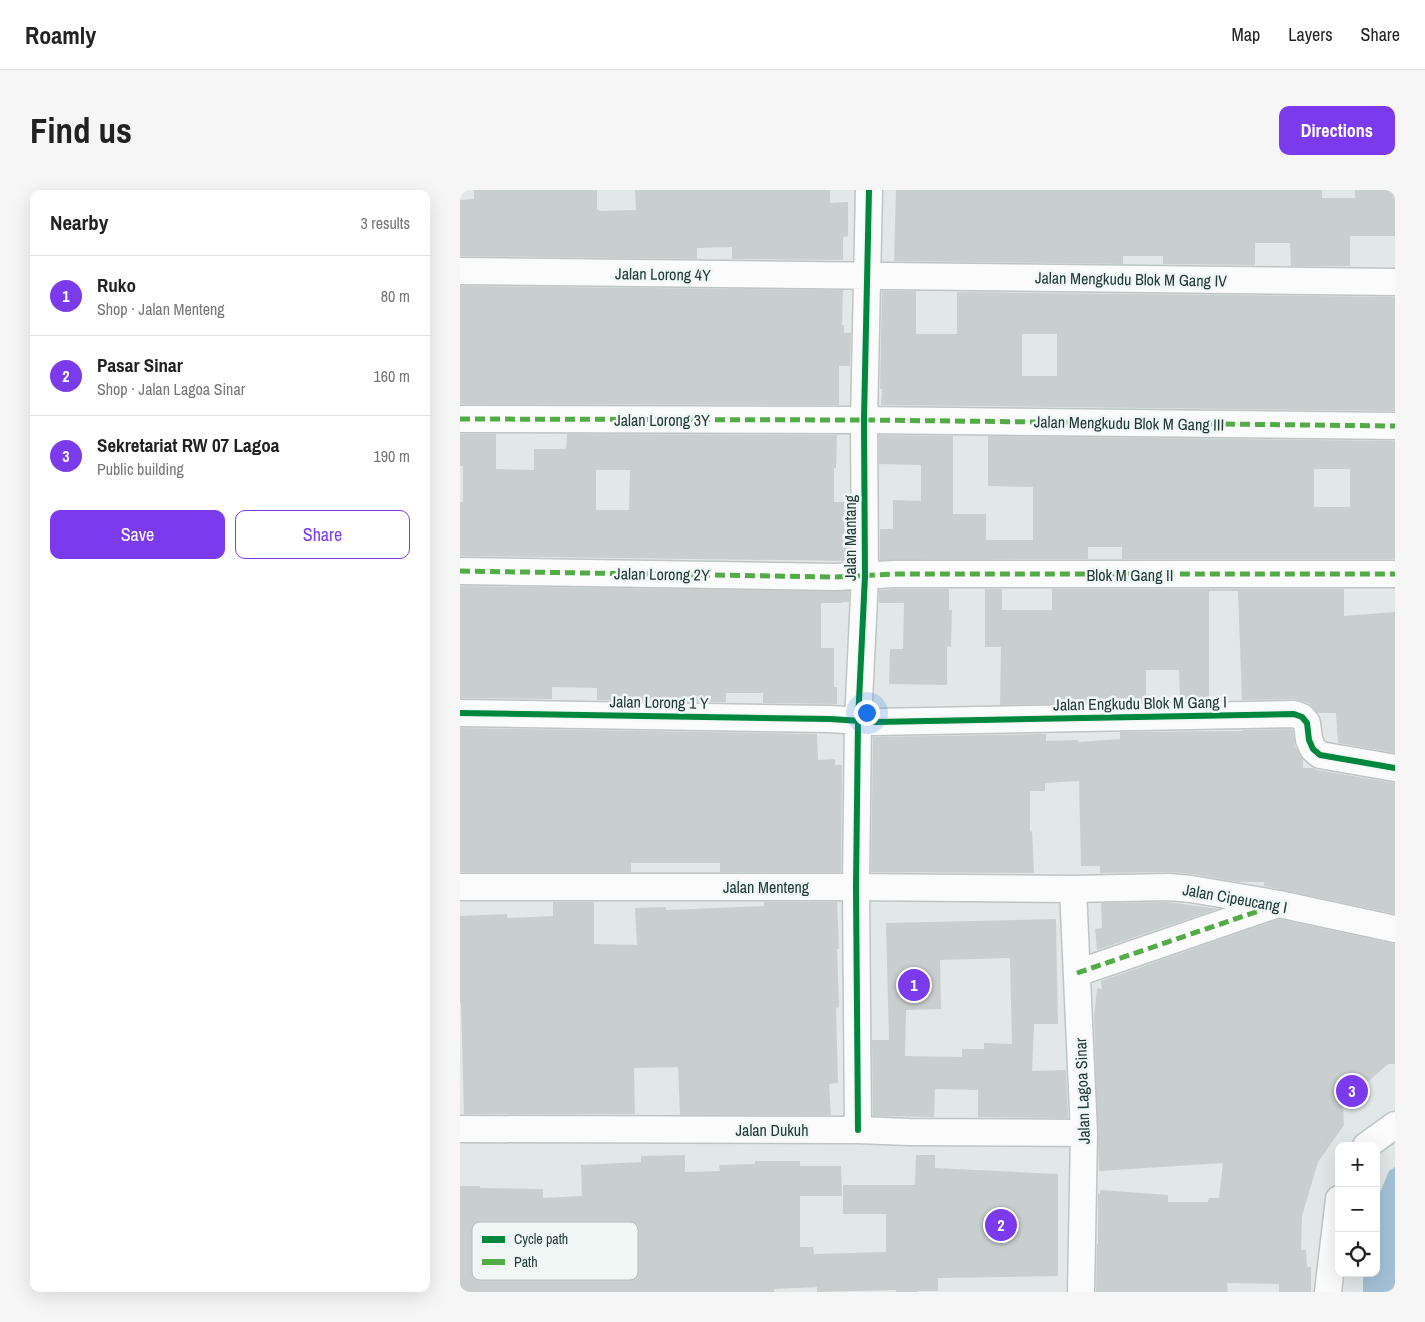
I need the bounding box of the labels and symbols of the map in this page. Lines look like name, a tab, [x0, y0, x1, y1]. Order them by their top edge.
street label: Jalan Lorong 4Y	[615, 262, 711, 286]
street label: Jalan Mengkudu Blok M Gang IV	[1035, 266, 1227, 292]
street label: Jalan Lorong 3Y	[614, 409, 710, 431]
street label: Jalan Mengkudu Blok M Gang III	[1034, 410, 1224, 436]
street label: Jalan Mantang	[839, 494, 861, 581]
street label: Jalan Lorong 2Y	[614, 562, 710, 586]
street label: Blok M Gang II	[1087, 564, 1173, 586]
street label: Jalan Lorong 1 Y	[609, 690, 709, 714]
street label: Jalan Engkudu Blok M Gang I	[1053, 690, 1227, 716]
your location	[854, 700, 880, 726]
street label: Jalan Menteng	[723, 876, 810, 898]
street label: Jalan Cipeucang I	[1181, 878, 1289, 918]
pin: 1	[898, 966, 930, 1004]
street label: Jalan Lagoa Sinar	[1069, 1037, 1095, 1145]
pin: 3	[1336, 1072, 1368, 1110]
street label: Jalan Dukuh	[736, 1119, 808, 1141]
pin: 2	[985, 1206, 1017, 1244]
legend	[472, 1222, 638, 1280]
text: Cycle path	[514, 1230, 568, 1248]
text: Path	[514, 1253, 538, 1271]

